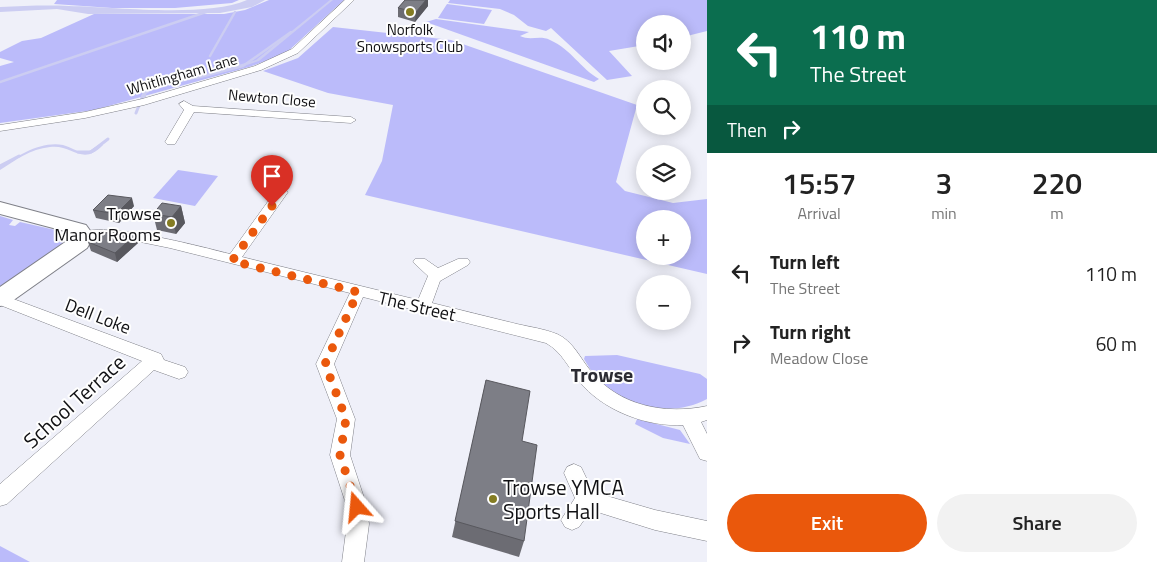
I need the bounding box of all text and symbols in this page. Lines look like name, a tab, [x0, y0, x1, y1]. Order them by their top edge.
marker: Norfolk Snowsports Club	[404, 6, 416, 18]
text: 110 m	[810, 9, 906, 63]
map controls	[636, 15, 691, 330]
button: sound	[636, 15, 691, 70]
place label: Norfolk Snowsports Club	[357, 18, 463, 58]
icon: left	[727, 20, 792, 85]
street label: Whitlingham Lane	[124, 47, 240, 101]
text: The Street	[810, 57, 906, 91]
button: search	[636, 80, 691, 135]
street label: Newton Close	[227, 83, 317, 113]
text: Then	[727, 115, 767, 144]
icon: right	[777, 115, 805, 143]
button: layers	[636, 145, 691, 200]
pin	[251, 155, 293, 206]
text: 15:57	[782, 160, 856, 206]
text: 3	[936, 160, 952, 206]
text: 220	[1032, 160, 1082, 206]
icon: arrive	[258, 162, 286, 190]
place label: Trowse Manor Rooms	[54, 200, 161, 248]
text: Arrival	[797, 201, 841, 225]
text: min	[931, 201, 957, 225]
text: m	[1050, 201, 1064, 225]
button: +	[636, 210, 691, 265]
marker: Trowse Manor Rooms	[165, 217, 177, 229]
text: Turn left	[770, 247, 840, 276]
icon: left	[727, 259, 755, 287]
text: 110 m	[1085, 259, 1137, 288]
button: −	[636, 275, 691, 330]
text: The Street	[770, 276, 840, 300]
street label: The Street	[376, 284, 459, 328]
street label: Dell Loke	[61, 291, 135, 341]
text: Turn right	[770, 317, 851, 346]
icon: right	[727, 329, 755, 357]
text: 60 m	[1096, 329, 1137, 358]
street label: School Terrace	[16, 346, 132, 456]
text: Meadow Close	[770, 346, 868, 370]
district label: Trowse	[571, 359, 633, 390]
place label: Trowse YMCA Sports Hall	[503, 471, 625, 527]
position arrow	[330, 480, 382, 532]
marker: Trowse YMCA Sports Hall	[487, 493, 499, 505]
button: Exit	[727, 494, 927, 552]
button: Share	[937, 494, 1137, 552]

